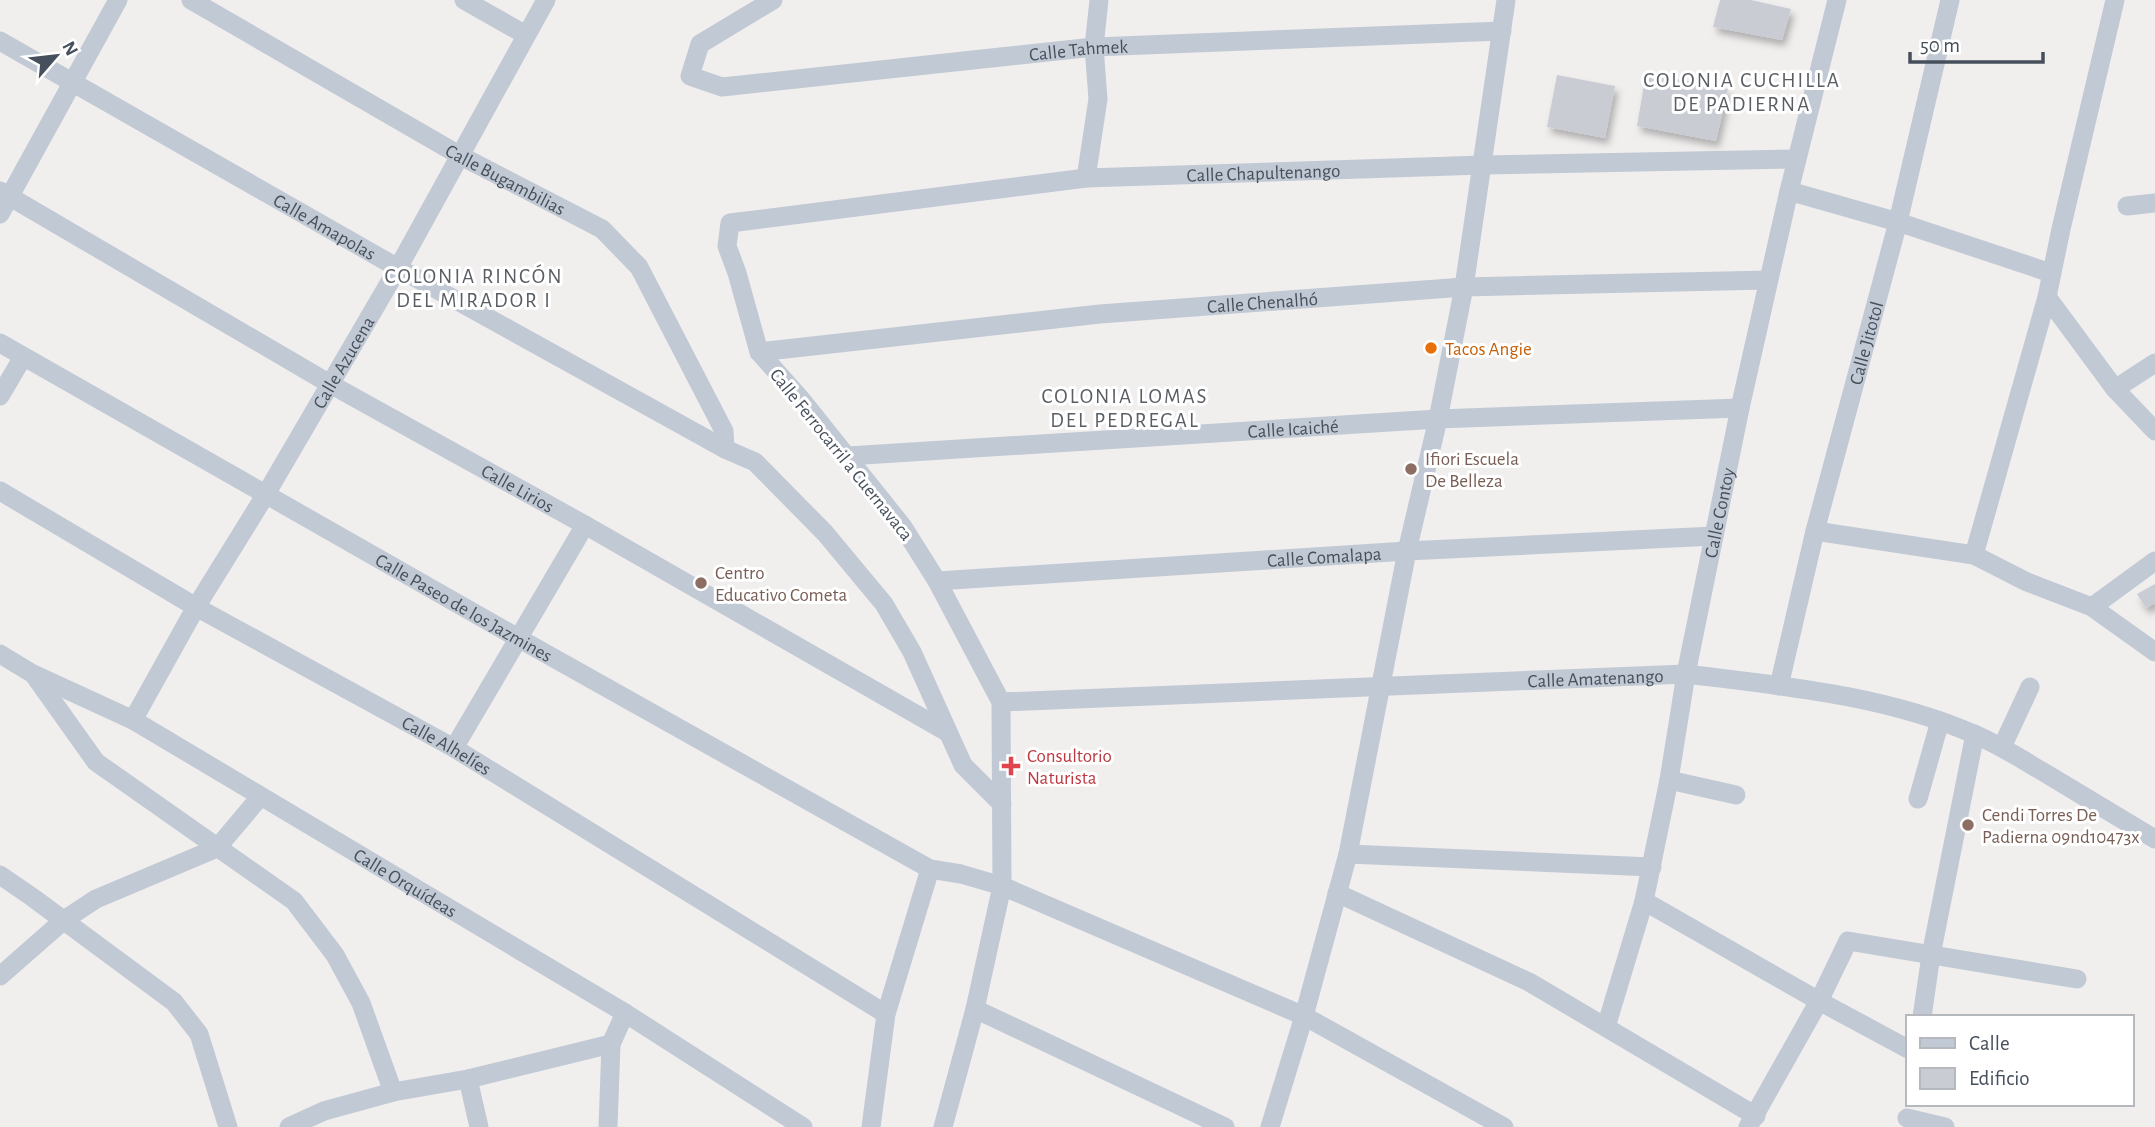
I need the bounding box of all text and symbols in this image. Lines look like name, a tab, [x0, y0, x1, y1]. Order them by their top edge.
north arrow	[21, 21, 91, 91]
scale bar	[1910, 21, 2043, 65]
text: 50 m	[1920, 35, 1960, 56]
text: N	[58, 38, 81, 59]
street label: Calle Tahmek	[1028, 38, 1129, 65]
district label: COLONIA CUCHILLA DE PADIERNA	[1643, 70, 1841, 115]
street label: Calle Bugambilias	[442, 141, 568, 219]
street label: Calle Chapultenango	[1186, 162, 1341, 186]
street label: Calle Amapolas	[270, 191, 378, 264]
district label: COLONIA RINCÓN DEL MIRADOR I	[385, 264, 564, 311]
street label: Calle Chenalhó	[1206, 290, 1319, 317]
street label: Calle Jitotol	[1847, 299, 1887, 387]
street label: Calle Azucena	[310, 313, 379, 412]
marker: Tacos Angie	[1423, 340, 1439, 356]
place label: Tacos Angie	[1445, 340, 1532, 359]
street label: Calle Ferrocarril a Cuernavaca	[766, 365, 916, 545]
district label: COLONIA LOMAS DEL PEDREGAL	[1041, 386, 1209, 431]
street label: Calle Icaiché	[1247, 417, 1339, 442]
place label: Ifiori Escuela De Belleza	[1425, 450, 1519, 491]
marker: Ifiori Escuela De Belleza	[1403, 461, 1419, 477]
street label: Calle Lirios	[478, 462, 557, 517]
street label: Calle Contoy	[1702, 466, 1739, 560]
street label: Calle Comalapa	[1267, 545, 1382, 571]
street label: Calle Paseo de los Jazmines	[372, 551, 555, 666]
place label: Centro Educativo Cometa	[715, 564, 848, 605]
marker: Centro Educativo Cometa	[693, 575, 709, 591]
street label: Calle Amatenango	[1527, 667, 1664, 691]
street label: Calle Alhelíes	[398, 713, 494, 779]
place label: Consultorio Naturista	[1027, 747, 1112, 788]
marker: Consultorio Naturista	[1001, 756, 1021, 776]
place label: Cendi Torres De Padierna 09nd10473x	[1982, 806, 2140, 847]
marker: Cendi Torres De Padierna 09nd10473x	[1960, 817, 1976, 833]
street label: Calle Orquídeas	[350, 846, 460, 922]
legend	[1906, 1015, 2134, 1106]
text: Calle	[1969, 1033, 2010, 1054]
text: Edificio	[1969, 1068, 2030, 1089]

